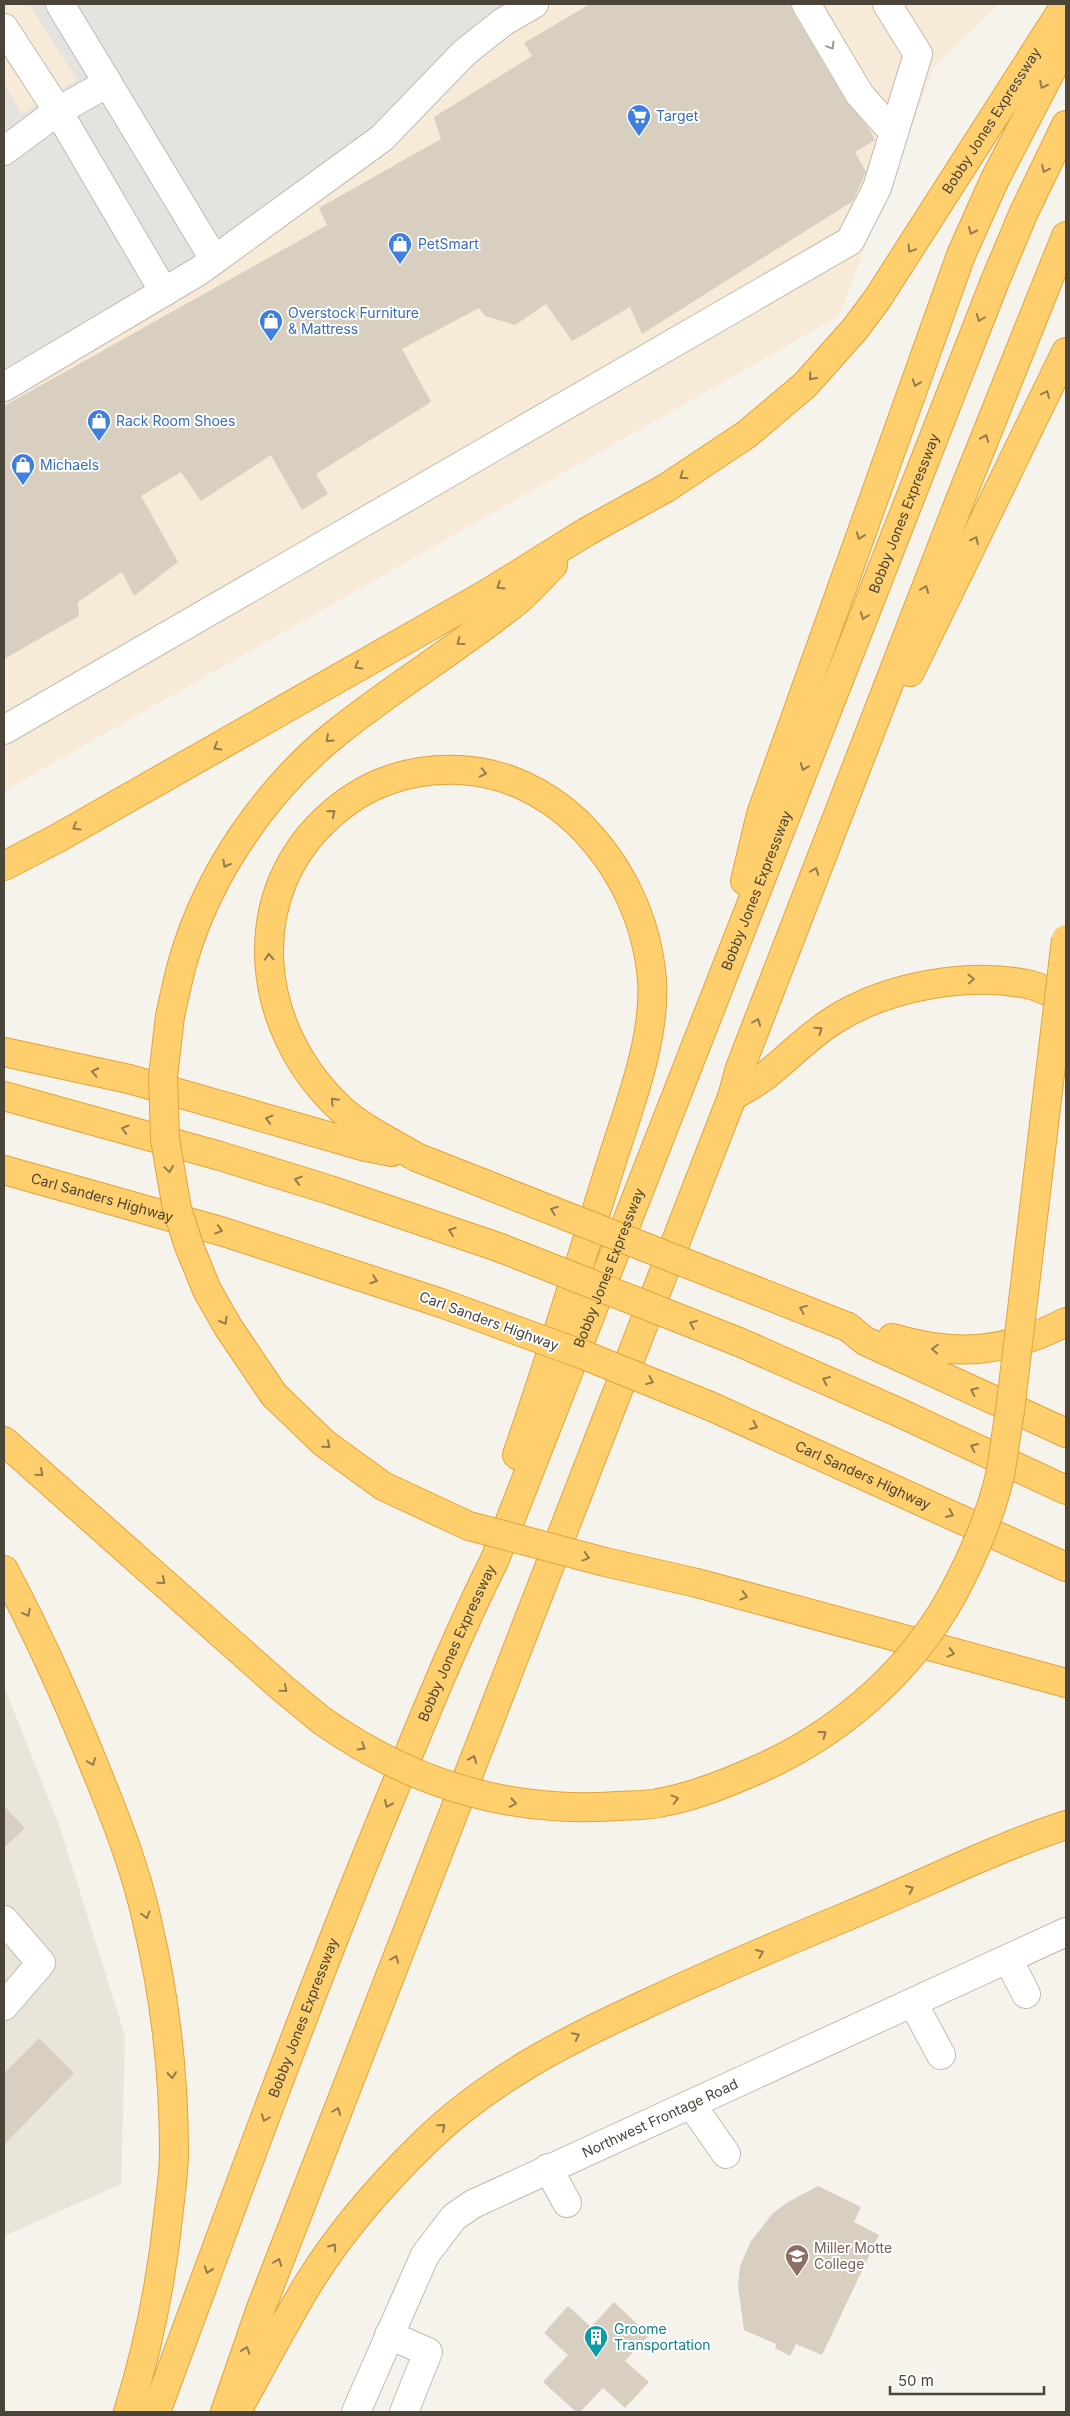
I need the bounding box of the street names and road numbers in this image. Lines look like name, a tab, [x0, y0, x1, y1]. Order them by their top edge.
street label: Bobby Jones Expressway	[938, 44, 1044, 197]
street label: Bobby Jones Expressway	[865, 431, 943, 596]
street label: Bobby Jones Expressway	[717, 808, 795, 973]
street label: Carl Sanders Highway	[29, 1169, 176, 1225]
street label: Bobby Jones Expressway	[570, 1185, 647, 1350]
street label: Carl Sanders Highway	[417, 1287, 561, 1354]
street label: Carl Sanders Highway	[793, 1437, 934, 1513]
street label: Bobby Jones Expressway	[414, 1561, 499, 1724]
street label: Bobby Jones Expressway	[264, 1935, 341, 2100]
street label: Northwest Frontage Road	[579, 2075, 740, 2161]

